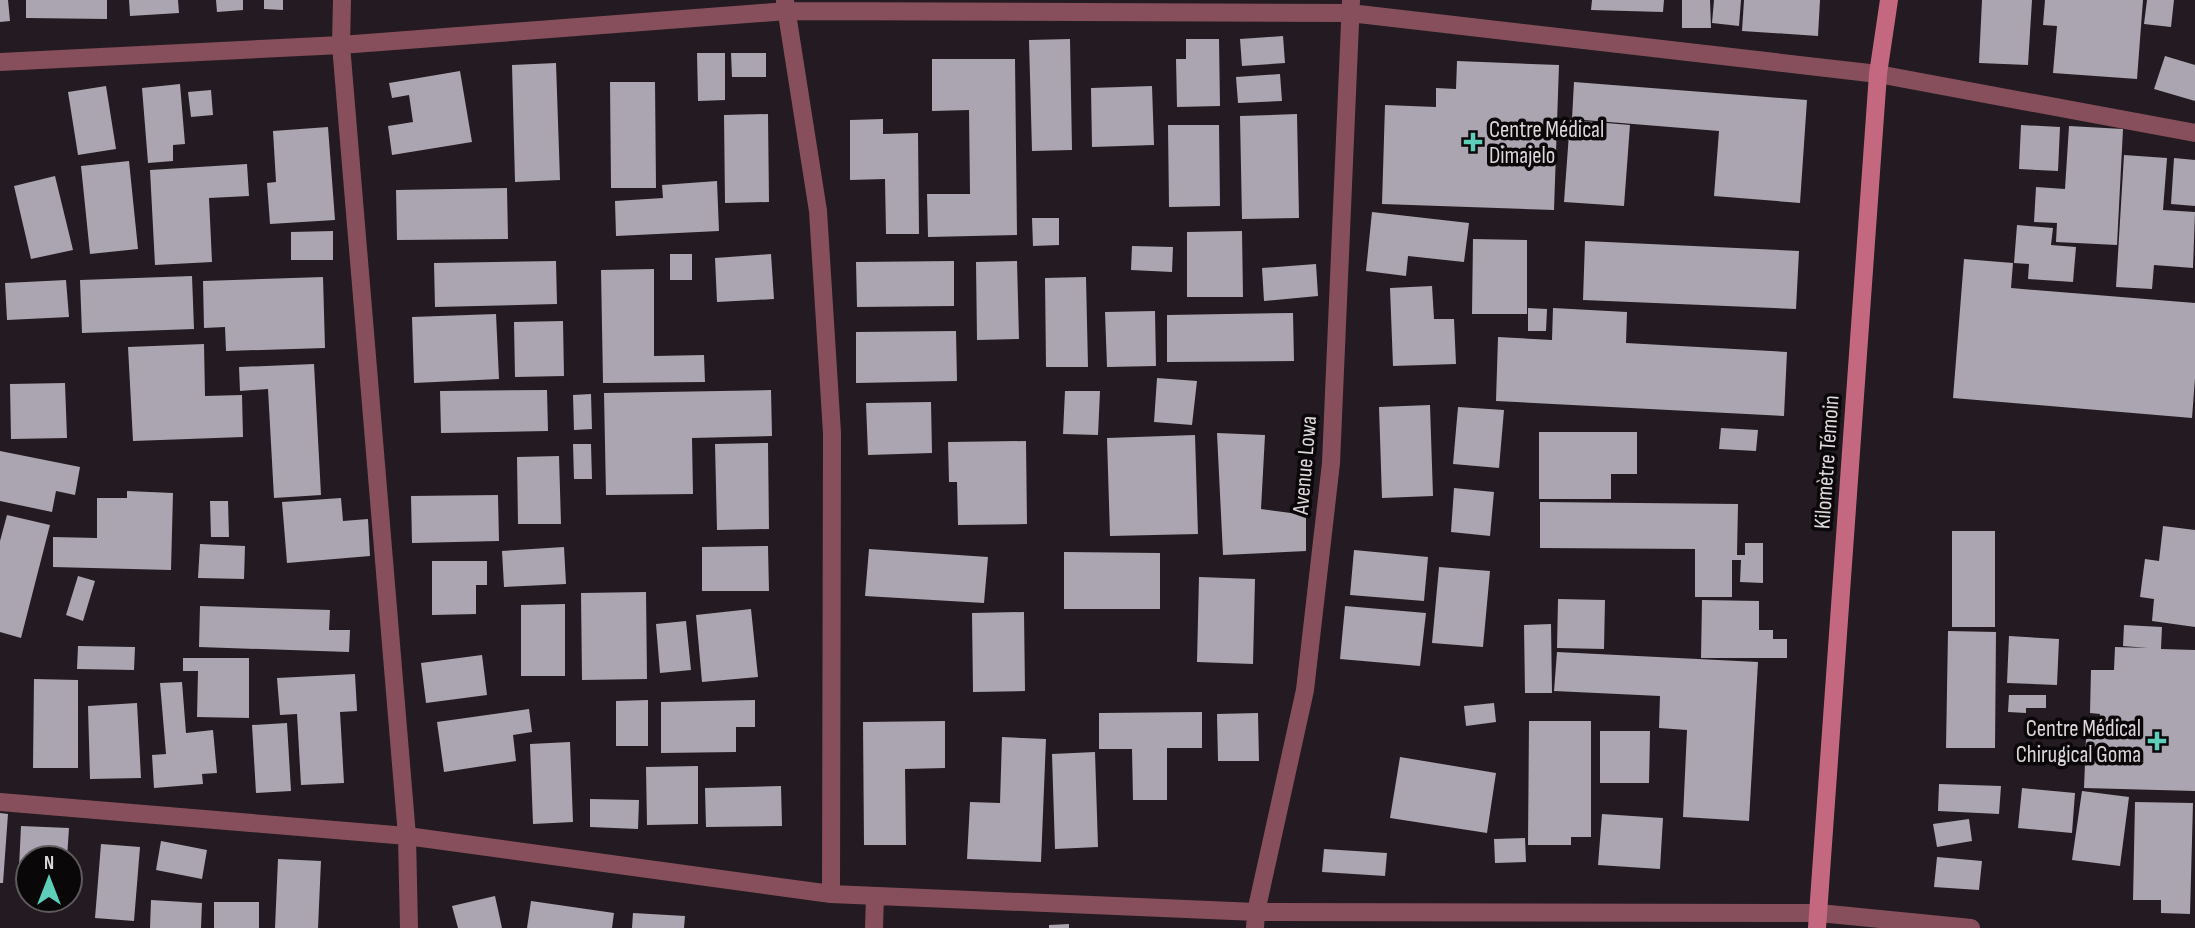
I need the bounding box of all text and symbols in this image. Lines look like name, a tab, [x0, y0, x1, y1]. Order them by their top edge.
place label: Centre Médical Dimajelo	[1489, 116, 1604, 170]
marker: Centre Médical Dimajelo	[1463, 132, 1483, 152]
street label: Kilomètre Témoin	[1808, 394, 1846, 530]
street label: Avenue Lowa	[1287, 415, 1323, 517]
place label: Centre Médical Chirugical Goma	[2016, 715, 2141, 769]
marker: Centre Médical Chirugical Goma	[2147, 731, 2167, 751]
north arrow	[14, 844, 84, 914]
text: N	[44, 852, 54, 875]

